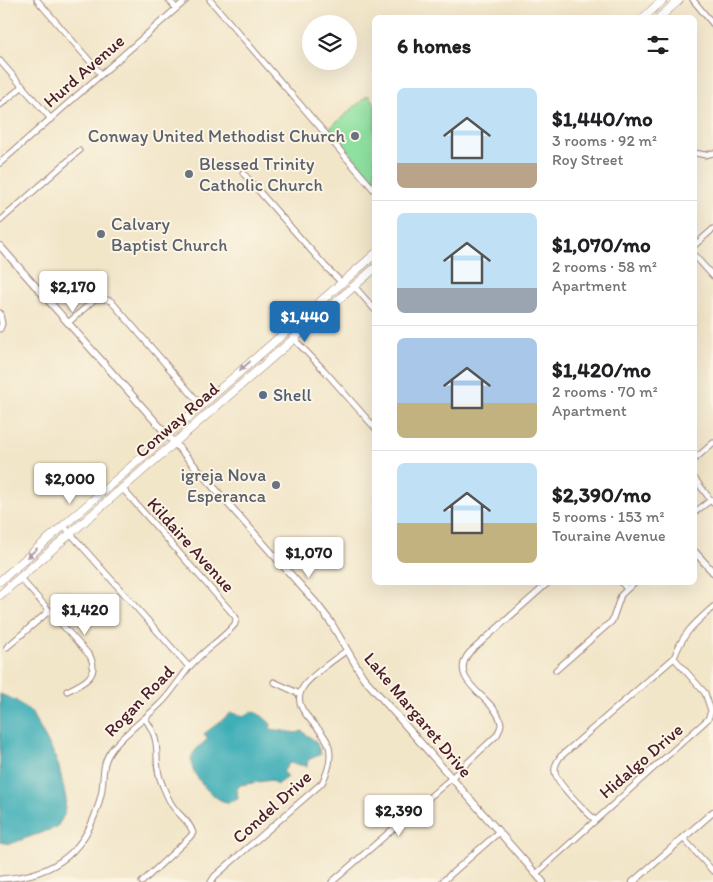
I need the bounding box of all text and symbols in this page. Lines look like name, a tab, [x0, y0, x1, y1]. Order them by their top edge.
map controls	[302, 15, 357, 70]
button: layers	[302, 15, 357, 70]
street label: Hurd Avenue	[39, 30, 129, 112]
icon: filters	[644, 31, 672, 59]
text: 6 homes	[397, 33, 471, 58]
text: $1,440/mo	[552, 106, 653, 131]
icon: home	[437, 108, 497, 168]
place label: Conway United Methodist Church	[88, 125, 345, 147]
marker: Conway United Methodist Church	[349, 130, 361, 142]
text: 3 rooms · 92 m²	[552, 131, 657, 150]
text: Roy Street	[552, 150, 624, 169]
place label: Blessed Trinity Catholic Church	[199, 153, 323, 196]
marker: Blessed Trinity Catholic Church	[183, 168, 195, 180]
place label: Calvary Baptist Church	[111, 213, 227, 256]
marker: Calvary Baptist Church	[95, 228, 107, 240]
text: $1,070/mo	[552, 232, 651, 257]
icon: home	[437, 233, 497, 293]
text: 2 rooms · 58 m²	[552, 257, 657, 276]
pin: $2,170	[32, 270, 114, 313]
text: Apartment	[552, 276, 627, 295]
text: $2,170	[50, 277, 96, 296]
pin: $1,440	[264, 300, 346, 343]
text: $1,440	[281, 307, 329, 326]
text: $1,420/mo	[552, 357, 651, 382]
icon: home	[437, 358, 497, 418]
one-way arrow	[239, 360, 252, 371]
street label: Conway Road	[131, 378, 223, 462]
text: 2 rooms · 70 m²	[552, 382, 658, 401]
place label: Shell	[273, 384, 312, 406]
marker: Shell	[257, 389, 269, 401]
text: Apartment	[552, 401, 627, 420]
pin: $2,000	[29, 462, 111, 505]
place label: igreja Nova Esperanca	[180, 464, 267, 507]
text: $2,000	[45, 469, 95, 488]
marker: igreja Nova Esperanca	[270, 479, 282, 491]
text: $2,390/mo	[552, 482, 651, 507]
icon: home	[437, 483, 497, 543]
street label: Kildaire Avenue	[143, 493, 239, 597]
text: 5 rooms · 153 m²	[552, 507, 664, 526]
text: Touraine Avenue	[552, 526, 666, 545]
pin: $1,070	[268, 536, 350, 579]
text: $1,070	[286, 543, 332, 562]
one-way arrow	[26, 547, 38, 559]
pin: $1,420	[44, 594, 126, 636]
text: $1,420	[61, 600, 109, 619]
street label: Lake Margaret Drive	[359, 648, 477, 782]
street label: Rogan Road	[99, 660, 179, 741]
street label: Hidalgo Drive	[595, 719, 687, 803]
street label: Condel Drive	[228, 766, 316, 848]
pin: $2,390	[358, 794, 440, 837]
text: $2,390	[375, 801, 423, 820]

